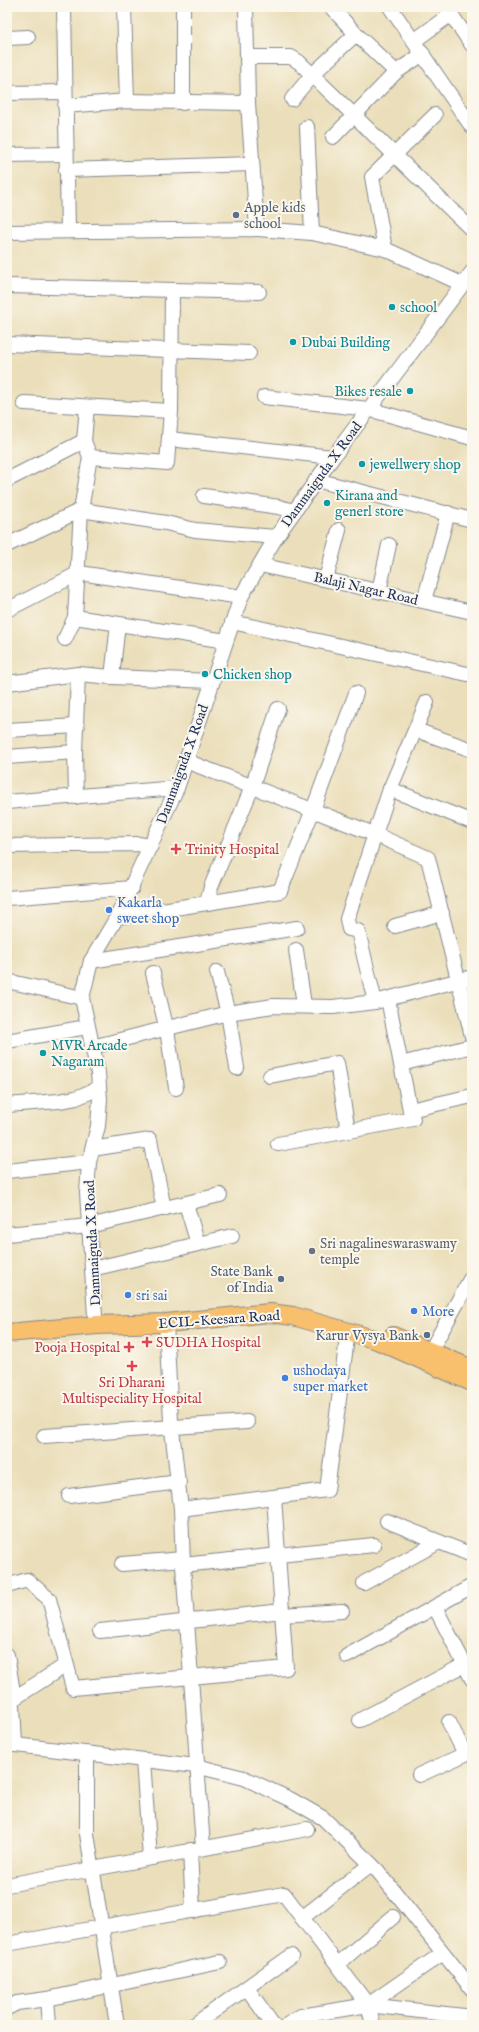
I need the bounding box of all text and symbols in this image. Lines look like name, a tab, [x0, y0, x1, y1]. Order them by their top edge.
place label: Apple kids school	[243, 199, 305, 233]
marker: Apple kids school	[231, 210, 241, 220]
place label: school	[400, 299, 437, 317]
marker: school	[387, 302, 397, 312]
place label: Dubai Building	[301, 334, 391, 352]
marker: Dubai Building	[288, 337, 298, 347]
place label: Bikes resale	[334, 383, 403, 401]
marker: Bikes resale	[405, 386, 415, 396]
street label: Dammaiguda X Road	[277, 418, 366, 531]
place label: jewellwery shop	[368, 456, 461, 474]
marker: jewellwery shop	[357, 459, 367, 469]
place label: Kirana and generl store	[335, 487, 404, 521]
marker: Kirana and generl store	[322, 498, 332, 508]
street label: Balaji Nagar Road	[312, 568, 420, 610]
place label: Chicken shop	[213, 666, 292, 684]
marker: Chicken shop	[200, 669, 210, 679]
street label: Dammaiguda X Road	[153, 701, 213, 827]
place label: Trinity Hospital	[185, 841, 279, 859]
marker: Trinity Hospital	[170, 843, 182, 855]
place label: Kakarla sweet shop	[117, 894, 180, 928]
marker: Kakarla sweet shop	[104, 905, 114, 915]
place label: MVR Arcade Nagaram	[51, 1037, 128, 1071]
marker: MVR Arcade Nagaram	[38, 1048, 48, 1058]
street label: Dammaiguda X Road	[81, 1179, 105, 1306]
place label: Sri nagalineswaraswamy temple	[320, 1235, 457, 1269]
marker: Sri nagalineswaraswamy temple	[307, 1246, 317, 1256]
place label: State Bank of India	[210, 1263, 274, 1297]
marker: State Bank of India	[276, 1274, 286, 1284]
place label: sri sai	[136, 1287, 168, 1305]
marker: sri sai	[123, 1290, 133, 1300]
place label: More	[422, 1303, 455, 1321]
marker: More	[409, 1306, 419, 1316]
street label: ECIL-Keesara Road	[158, 1307, 281, 1333]
place label: Karur Vysya Bank	[315, 1327, 419, 1345]
marker: Karur Vysya Bank	[422, 1330, 432, 1340]
place label: SUDHA Hospital	[156, 1334, 261, 1352]
marker: SUDHA Hospital	[141, 1336, 153, 1348]
place label: Pooja Hospital	[35, 1339, 120, 1357]
marker: Pooja Hospital	[123, 1341, 135, 1353]
marker: Sri Dharani Multispeciality Hospital	[126, 1360, 138, 1372]
place label: ushodaya super market	[293, 1362, 368, 1396]
marker: ushodaya super market	[280, 1373, 290, 1383]
place label: Sri Dharani Multispeciality Hospital	[62, 1374, 202, 1408]

